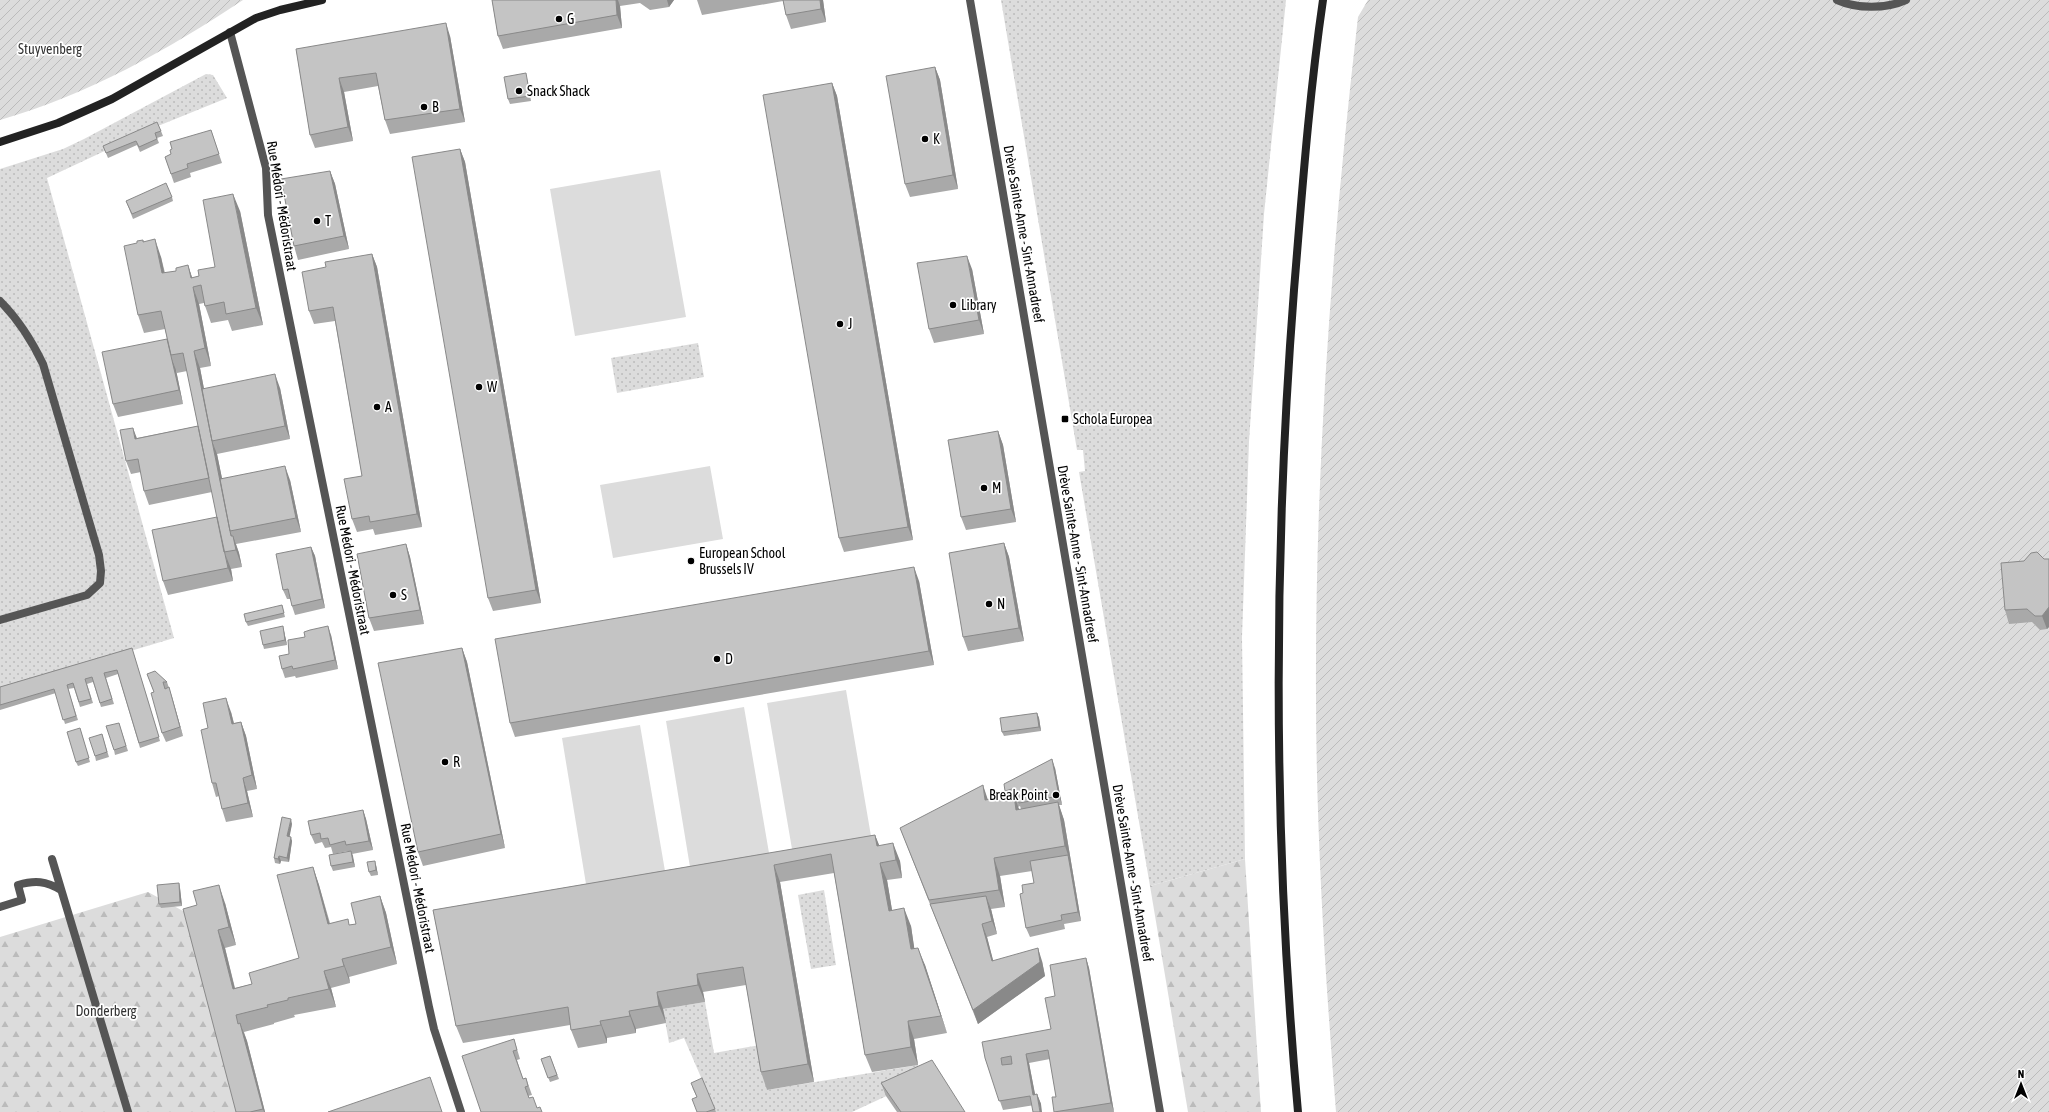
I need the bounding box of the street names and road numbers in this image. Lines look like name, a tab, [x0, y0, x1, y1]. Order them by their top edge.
street label: Rue Médori - Médoristraat	[264, 140, 300, 272]
street label: Drève Sainte-Anne - Sint-Annadreef	[1000, 144, 1048, 324]
street label: Drève Sainte-Anne - Sint-Annadreef	[1054, 464, 1102, 644]
street label: Rue Médori - Médoristraat	[333, 504, 373, 636]
street label: Drève Sainte-Anne - Sint-Annadreef	[1109, 783, 1157, 963]
street label: Rue Médori - Médoristraat	[398, 822, 438, 954]

